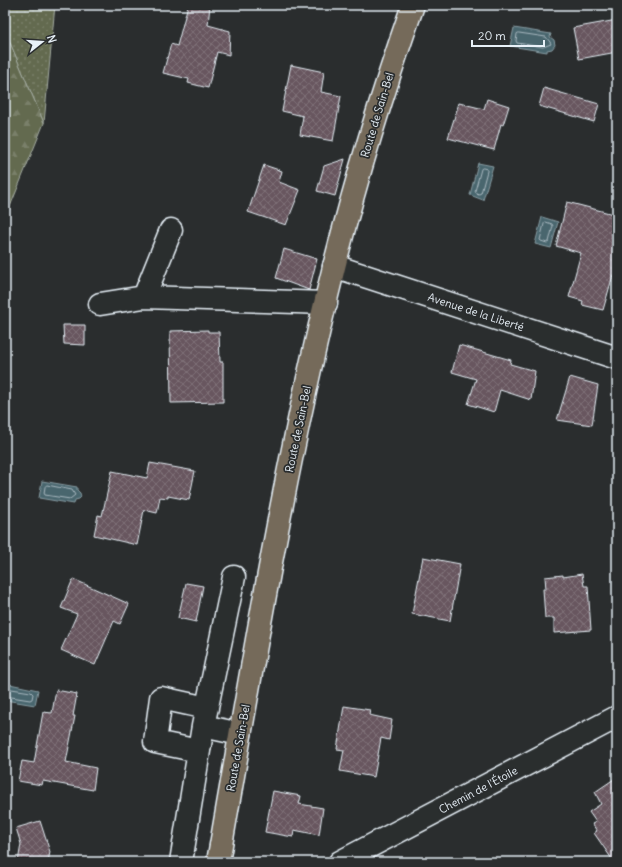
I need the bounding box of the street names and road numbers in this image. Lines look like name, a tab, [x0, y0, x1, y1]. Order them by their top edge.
street label: Route de Sain-Bel	[357, 71, 397, 159]
street label: Avenue de la Liberté	[426, 290, 526, 334]
street label: Route de Sain-Bel	[282, 384, 314, 474]
street label: Route de Sain-Bel	[223, 703, 253, 793]
street label: Chemin de l'Étoile	[436, 762, 520, 817]

